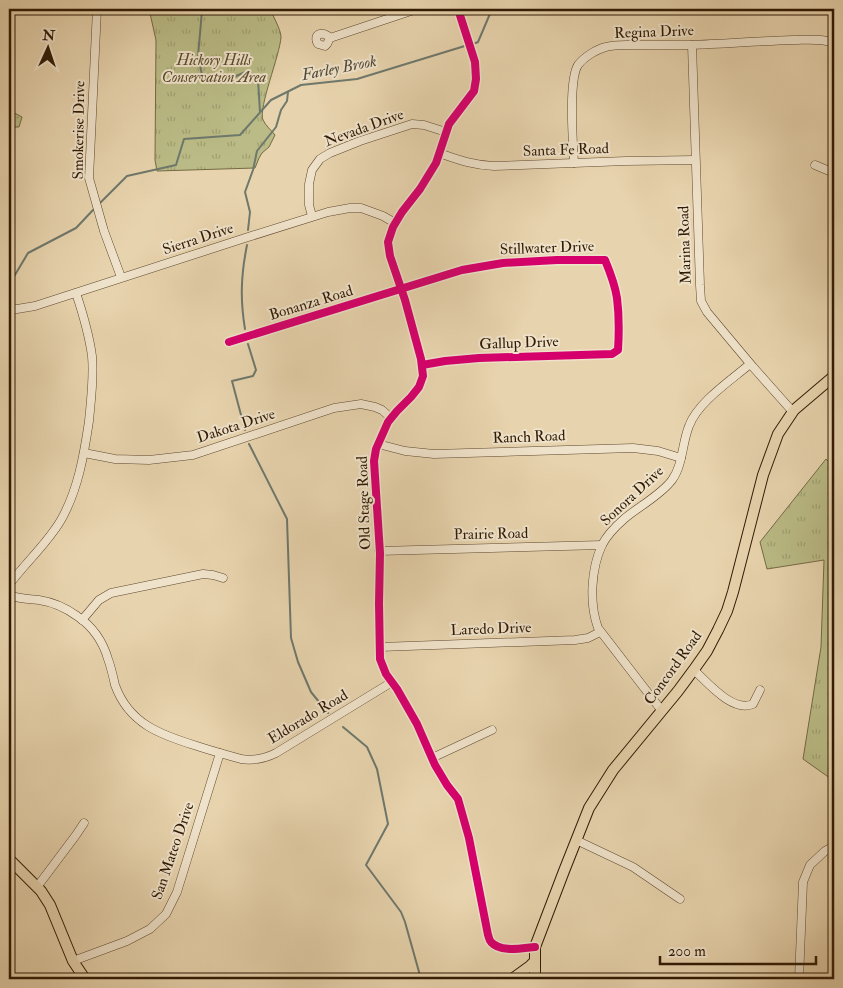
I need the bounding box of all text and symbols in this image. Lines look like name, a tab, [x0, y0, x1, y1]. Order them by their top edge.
street label: Regina Drive	[614, 21, 694, 43]
north arrow	[22, 22, 72, 72]
text: N	[41, 27, 56, 44]
park label: Hickory Hills Conservation Area	[162, 51, 266, 87]
water label: Farley Brook	[299, 51, 379, 85]
street label: Smokerise Drive	[69, 80, 89, 180]
street label: Nevada Drive	[322, 105, 406, 151]
street label: Santa Fe Road	[523, 139, 610, 161]
street label: Marina Road	[674, 205, 696, 285]
street label: Sierra Drive	[160, 219, 236, 259]
street label: Stillwater Drive	[500, 237, 594, 259]
street label: Bonanza Road	[267, 281, 356, 325]
street label: Gallup Drive	[479, 332, 559, 355]
street label: Dakota Drive	[195, 404, 277, 448]
street label: Ranch Road	[492, 426, 566, 448]
street label: Old Stage Road	[353, 455, 375, 550]
street label: Sonora Drive	[596, 462, 668, 530]
street label: Prairie Road	[453, 524, 529, 544]
street label: Laredo Drive	[450, 618, 532, 640]
street label: Concord Road	[640, 627, 706, 709]
street label: Eldorado Road	[265, 685, 352, 748]
street label: San Mateo Drive	[147, 800, 199, 902]
scale bar	[660, 933, 817, 965]
text: 200 m	[668, 942, 706, 961]

